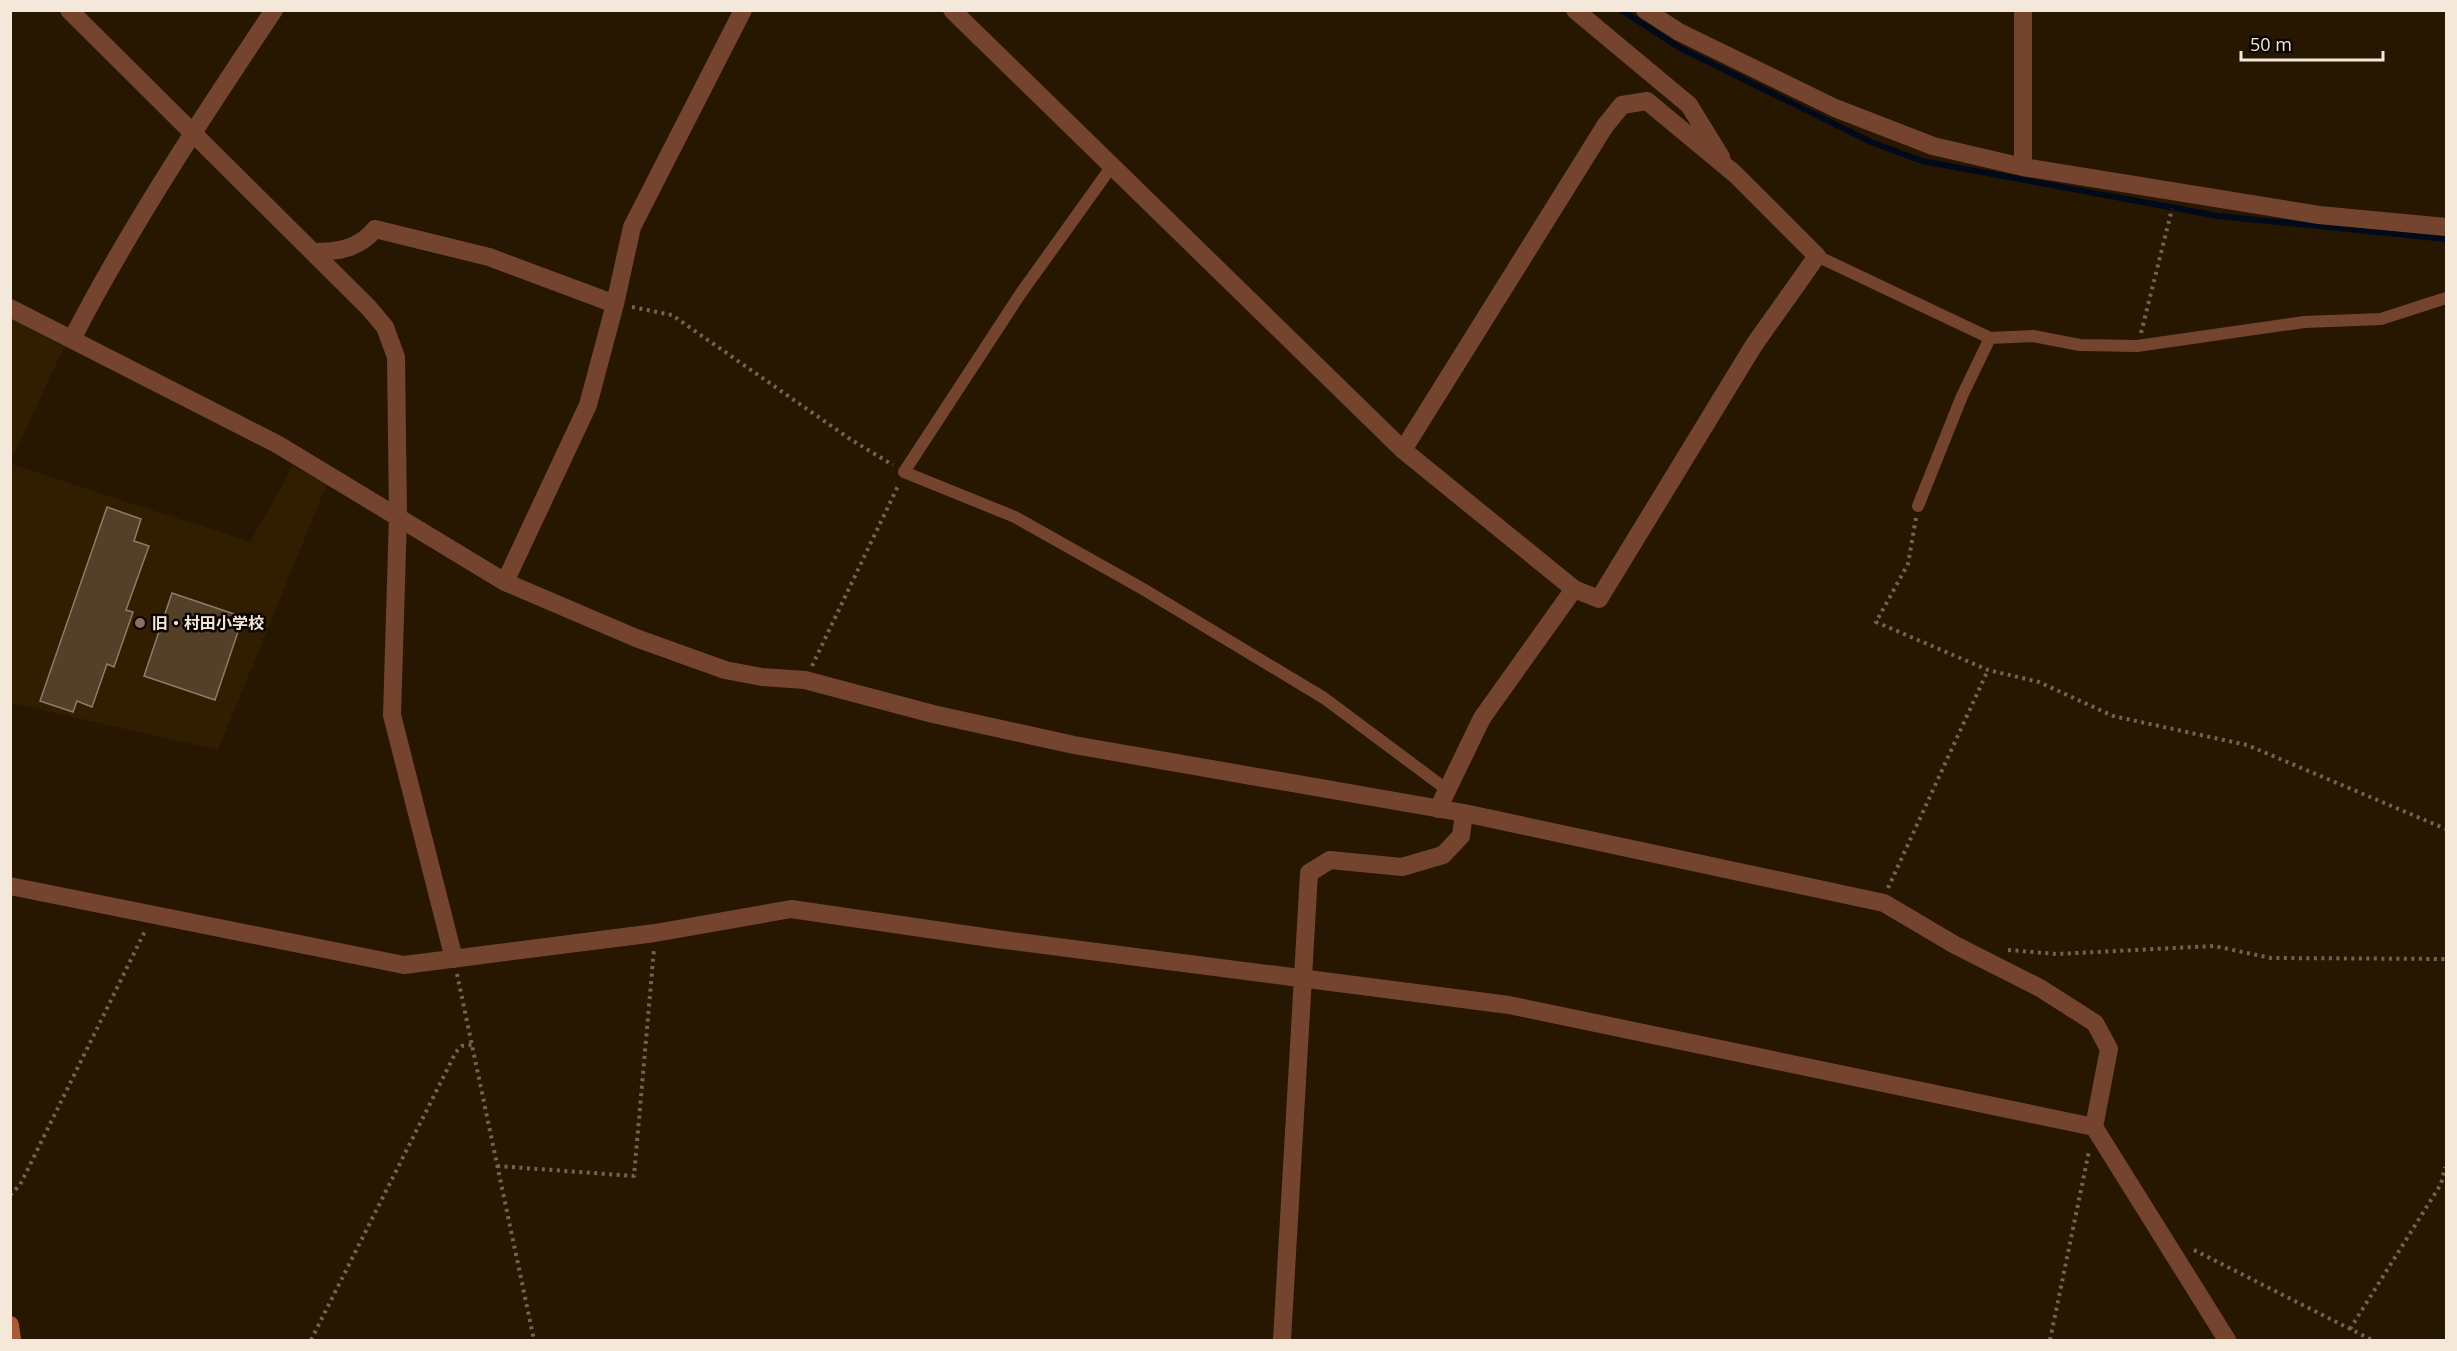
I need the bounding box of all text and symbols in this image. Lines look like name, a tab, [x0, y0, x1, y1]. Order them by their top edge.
scale bar	[2241, 24, 2384, 62]
text: 50 m	[2250, 32, 2292, 56]
place label: 旧・村田小学校	[152, 612, 264, 634]
marker: 旧・村田小学校	[133, 616, 147, 630]

